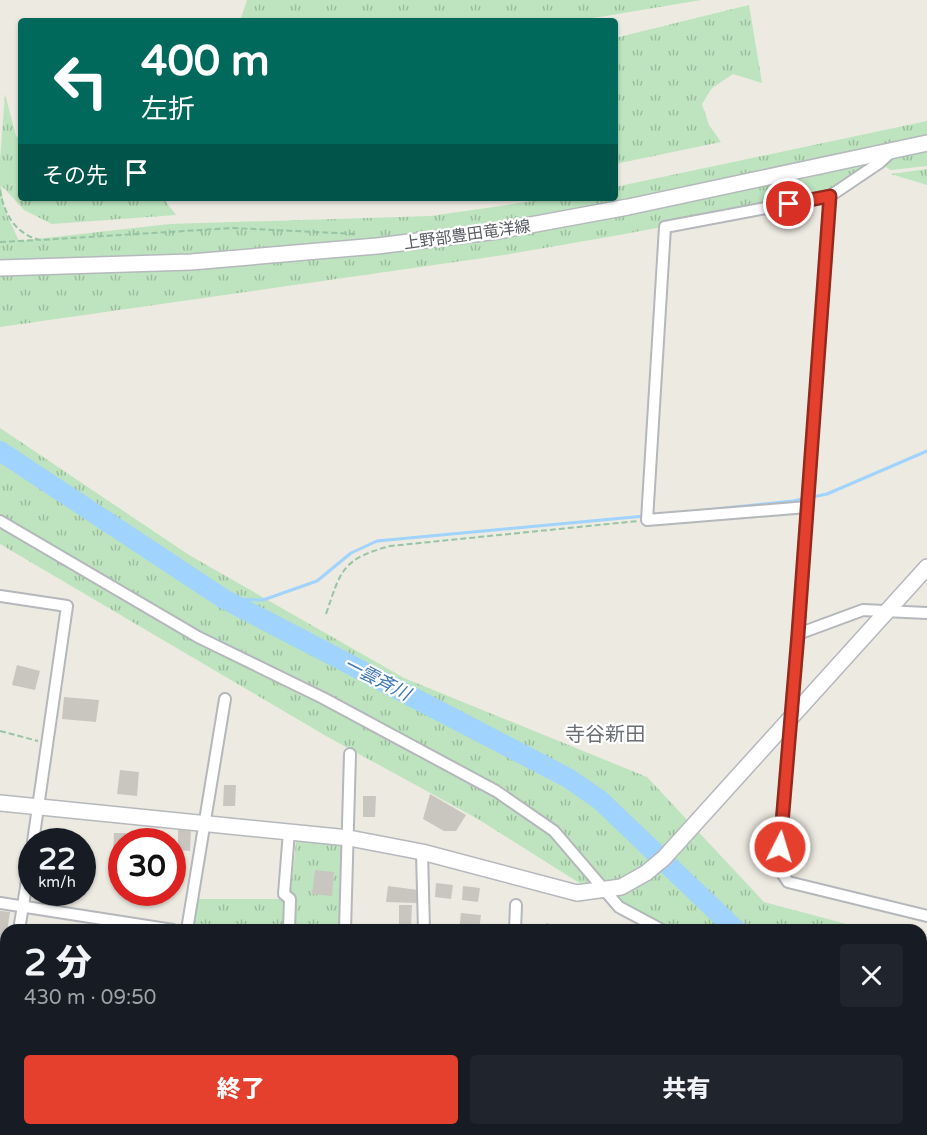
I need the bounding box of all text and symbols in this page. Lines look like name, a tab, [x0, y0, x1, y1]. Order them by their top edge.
text: 400 m	[141, 36, 270, 87]
icon: left	[42, 42, 120, 120]
text: 左折	[141, 93, 195, 126]
icon: arrive	[120, 156, 153, 189]
text: その先	[42, 163, 108, 189]
pin	[763, 178, 814, 229]
icon: arrive	[772, 187, 805, 220]
street label: 上野部豊田竜洋線	[402, 216, 532, 254]
water label: 一雲斉川	[340, 653, 416, 706]
district label: 寺谷新田	[565, 723, 645, 747]
position arrow	[748, 815, 812, 879]
speed limit sign: 30	[108, 828, 186, 906]
text: 22	[38, 841, 76, 878]
text: km/h	[38, 873, 76, 891]
text: 2 分	[24, 942, 92, 985]
button: close	[840, 944, 903, 1007]
text: 430 m · 09:50	[24, 986, 156, 1010]
button: 終了	[24, 1055, 458, 1124]
button: 共有	[470, 1055, 903, 1124]

